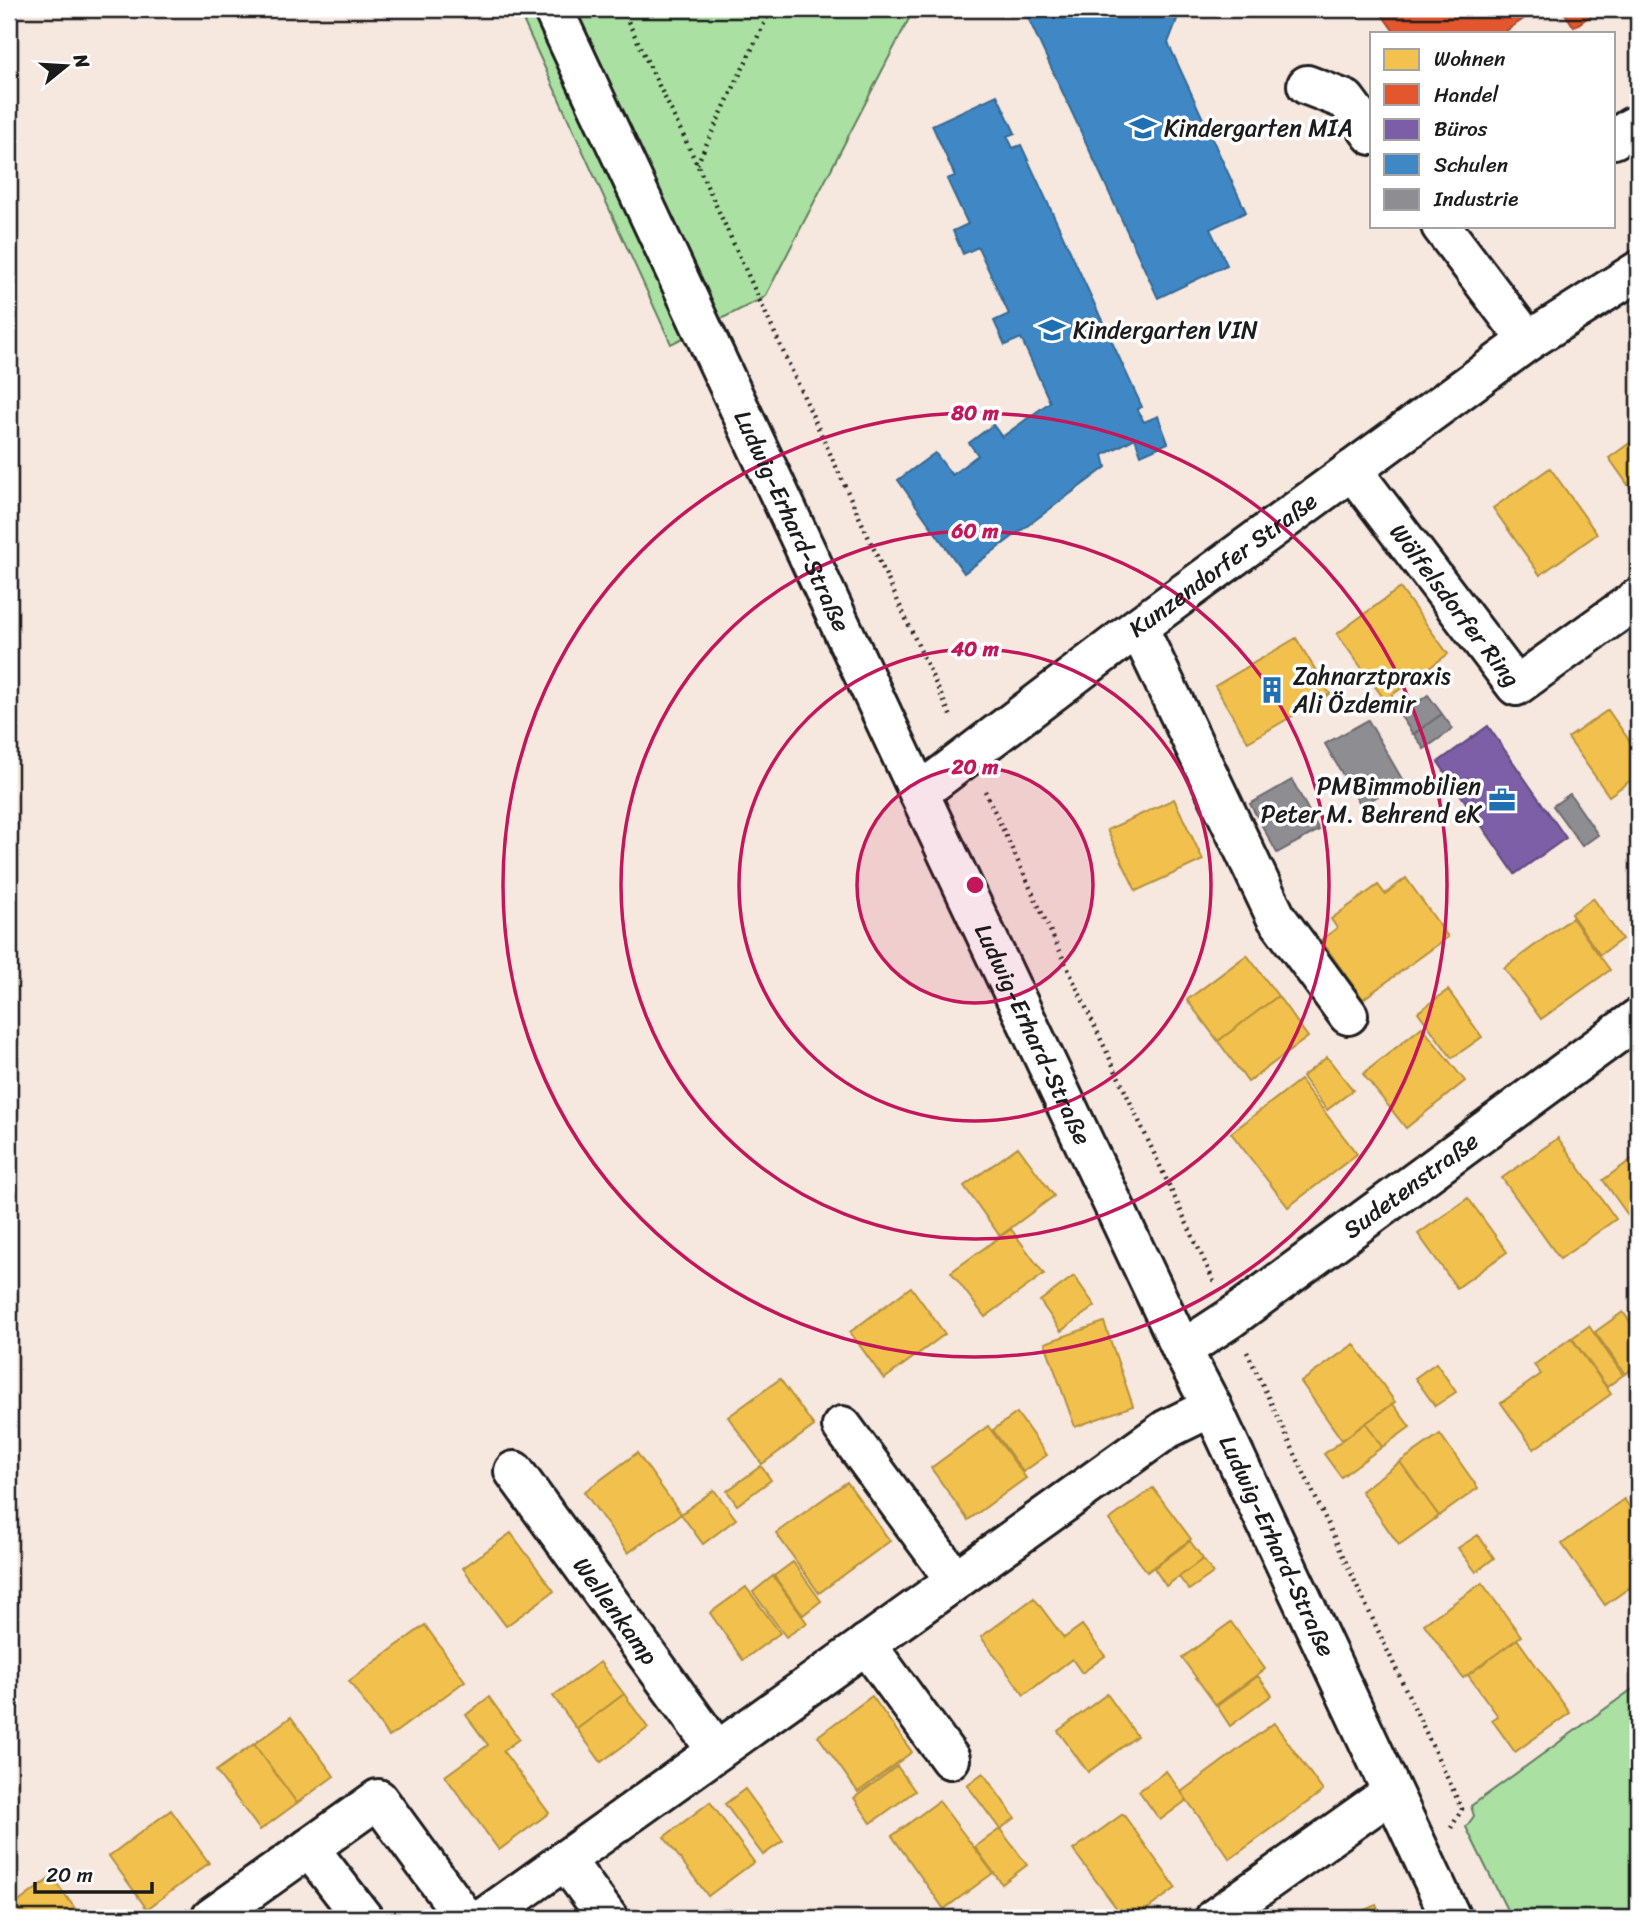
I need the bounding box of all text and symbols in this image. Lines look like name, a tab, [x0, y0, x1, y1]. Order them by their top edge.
north arrow	[32, 32, 102, 102]
legend	[1370, 32, 1616, 228]
text: Wohnen	[1434, 40, 1505, 78]
text: N	[64, 49, 100, 73]
text: Handel	[1434, 76, 1500, 114]
place label: Kindergarten MIA	[1164, 107, 1353, 149]
text: Büros	[1434, 110, 1488, 148]
school or university icon: Kindergarten MIA	[1128, 113, 1158, 143]
text: Schulen	[1434, 146, 1508, 184]
text: Industrie	[1433, 180, 1518, 218]
place label: Kindergarten VIN	[1073, 309, 1258, 351]
school or university icon: Kindergarten VIN	[1037, 315, 1067, 345]
text: 80 m	[950, 394, 1000, 432]
street label: Ludwig-Erhard-Straße	[722, 403, 862, 639]
street label: Kunzendorfer Straße	[1119, 481, 1327, 648]
text: 60 m	[951, 512, 999, 550]
street label: Wölfelsdorfer Ring	[1378, 514, 1531, 697]
text: 40 m	[950, 630, 1000, 668]
place label: Zahnarztpraxis Ali Özdemir	[1292, 655, 1451, 725]
building icon: Zahnarztpraxis Ali Özdemir	[1257, 675, 1287, 705]
text: 20 m	[951, 748, 999, 786]
place label: PMBimmobilien Peter M. Behrend eK	[1261, 765, 1482, 835]
office icon: PMBimmobilien Peter M. Behrend eK	[1487, 785, 1517, 815]
centre of rings	[963, 873, 987, 897]
street label: Ludwig-Erhard-Straße	[962, 916, 1103, 1152]
street label: Sudetenstraße	[1334, 1121, 1488, 1250]
street label: Ludwig-Erhard-Straße	[1207, 1428, 1347, 1664]
street label: Wellenkamp	[562, 1548, 670, 1675]
scale bar	[35, 1850, 152, 1894]
text: 20 m	[46, 1856, 93, 1894]

